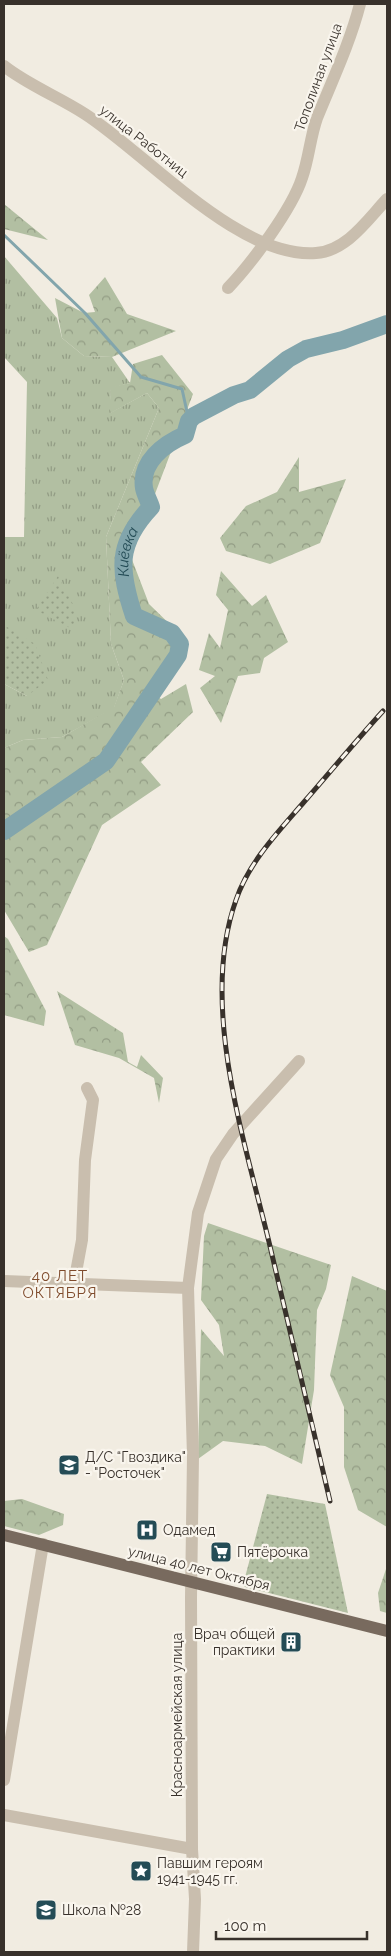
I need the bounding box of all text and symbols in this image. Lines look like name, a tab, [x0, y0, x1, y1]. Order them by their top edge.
street label: Тополиная улица	[291, 21, 345, 133]
street label: улица Работниц	[97, 102, 191, 180]
water label: Киёвка	[114, 524, 142, 578]
district label: 40 ЛЕТ ОКТЯБРЯ	[23, 1267, 97, 1302]
place label: Д/С “Гвоздика" - "Росточек"	[85, 1449, 186, 1481]
school or university icon: Д/С “Гвоздика" - "Росточек"	[57, 1453, 81, 1477]
hospital icon: Одамед	[135, 1518, 159, 1542]
place label: Одамед	[163, 1522, 215, 1538]
supermarket icon: Пятёрочка	[209, 1540, 233, 1564]
street label: улица 40 лет Октября	[127, 1543, 271, 1593]
place label: Пятёрочка	[237, 1544, 308, 1560]
place label: Врач общей практики	[194, 1626, 275, 1658]
building icon: Врач общей практики	[279, 1630, 303, 1654]
street label: Красноармейская улица	[169, 1633, 185, 1797]
place label: Павшим героям 1941-1945 гг.	[157, 1855, 263, 1887]
place icon: Павшим героям 1941-1945 гг.	[129, 1859, 153, 1883]
school or university icon: Школа №28	[34, 1898, 58, 1922]
place label: Школа №28	[62, 1902, 141, 1918]
scale bar	[216, 1908, 367, 1940]
text: 100 m	[224, 1917, 266, 1935]

